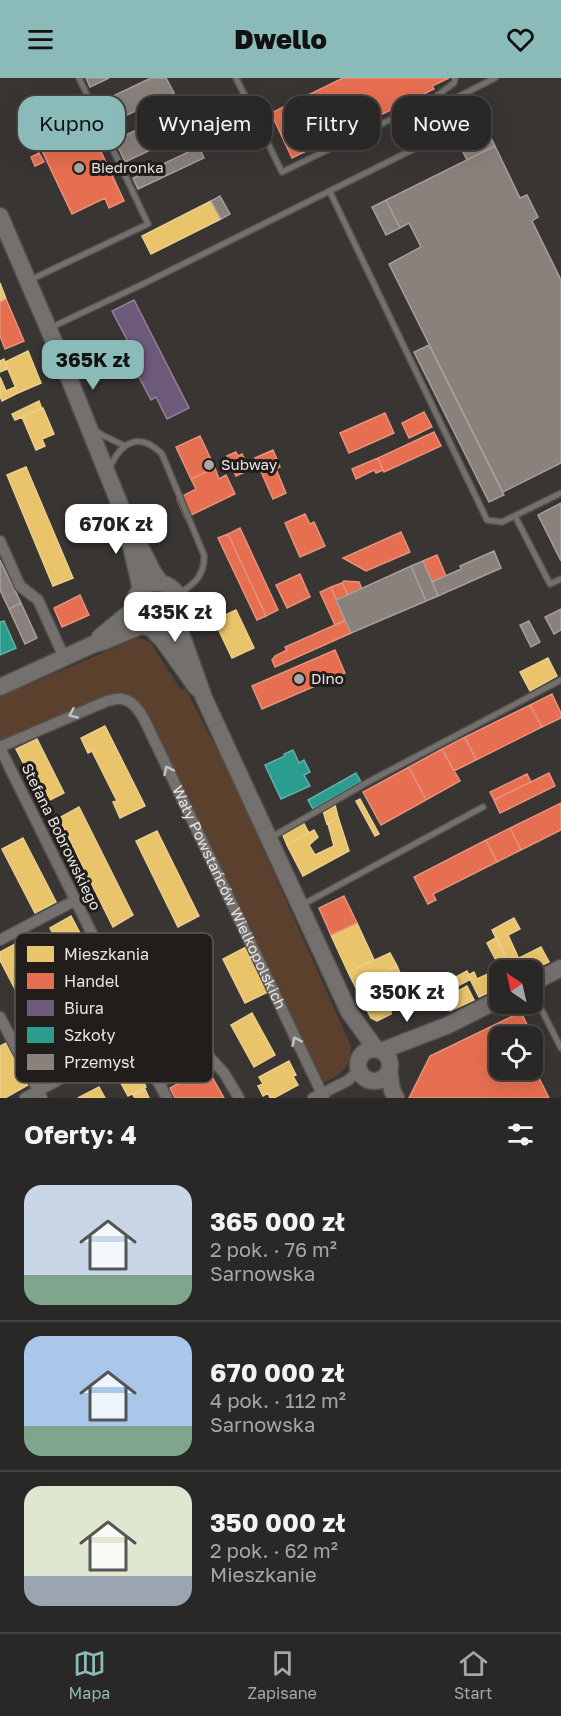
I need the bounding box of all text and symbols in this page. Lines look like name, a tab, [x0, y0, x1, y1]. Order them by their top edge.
icon: menu	[24, 23, 57, 56]
text: Dwello	[234, 23, 327, 55]
icon: heart	[504, 23, 537, 56]
chip: Kupno	[18, 96, 125, 150]
chip: Wynajem	[137, 96, 272, 150]
chip: Filtry	[284, 96, 380, 150]
chip: Nowe	[392, 96, 491, 150]
place label: Biedronka	[91, 158, 164, 176]
marker: Biedronka	[72, 161, 86, 175]
pin: 365K zł	[38, 340, 148, 391]
text: 365K zł	[56, 347, 130, 371]
place label: Subway	[221, 455, 278, 473]
marker: Subway	[202, 458, 216, 472]
pin: 670K zł	[61, 504, 171, 555]
text: 670K zł	[79, 511, 153, 535]
pin: 435K zł	[120, 592, 230, 643]
text: 435K zł	[138, 599, 212, 623]
place label: Dino	[311, 669, 344, 687]
marker: Dino	[292, 672, 306, 686]
one-way arrow	[69, 707, 80, 719]
street label: Stefana Bobrowskiego	[18, 760, 105, 913]
one-way arrow	[163, 765, 175, 776]
street label: Wały Powstańców Wielkopolskich	[169, 782, 290, 1012]
legend	[15, 933, 213, 1083]
text: Mieszkania	[64, 944, 149, 964]
north arrow	[489, 960, 543, 1014]
map controls	[489, 960, 543, 1080]
text: Handel	[64, 971, 119, 991]
pin: 350K zł	[352, 972, 462, 1023]
text: 350K zł	[370, 979, 444, 1003]
text: Biura	[64, 998, 104, 1018]
text: Szkoły	[64, 1025, 115, 1045]
button: locate	[489, 1026, 543, 1080]
one-way arrow	[292, 1036, 304, 1047]
text: Przemysł	[64, 1052, 135, 1072]
icon: filters	[504, 1118, 537, 1151]
text: Oferty: 4	[24, 1119, 137, 1150]
text: 365 000 zł	[210, 1206, 345, 1237]
icon: home	[72, 1209, 144, 1281]
text: 2 pok. · 76 m²	[210, 1237, 337, 1261]
text: Sarnowska	[210, 1261, 315, 1285]
text: 670 000 zł	[210, 1357, 344, 1388]
icon: home	[72, 1360, 144, 1432]
text: 4 pok. · 112 m²	[210, 1388, 346, 1412]
text: Sarnowska	[210, 1412, 315, 1436]
text: 350 000 zł	[210, 1507, 345, 1538]
icon: home	[72, 1510, 144, 1582]
text: 2 pok. · 62 m²	[210, 1538, 338, 1562]
text: Mieszkanie	[210, 1562, 317, 1586]
tab: Mapa	[69, 1647, 110, 1703]
tab: Zapisane	[247, 1647, 317, 1703]
tab: Start	[454, 1647, 492, 1703]

